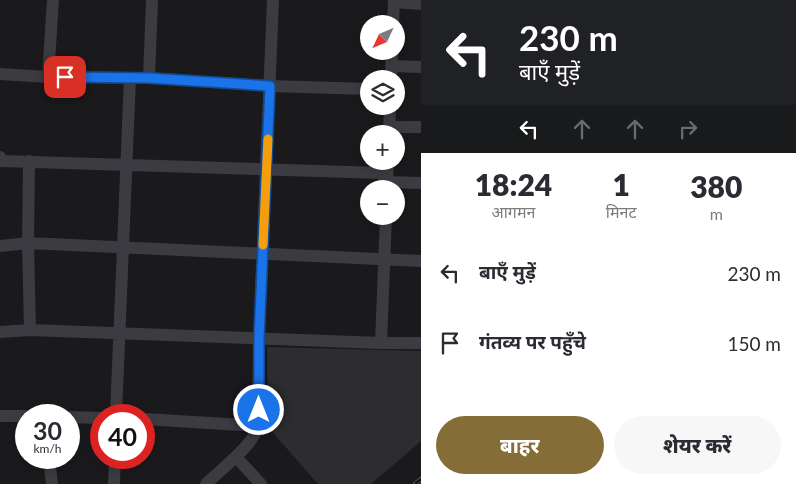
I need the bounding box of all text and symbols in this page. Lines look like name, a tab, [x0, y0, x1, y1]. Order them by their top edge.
north arrow	[360, 15, 405, 60]
map controls	[360, 15, 405, 225]
text: 230 m	[519, 16, 618, 58]
icon: left	[436, 20, 501, 85]
pin	[44, 56, 86, 98]
text: बाएँ मुड़ें	[519, 58, 580, 85]
icon: arrive	[51, 63, 79, 91]
button: layers	[360, 70, 405, 115]
icon: left	[515, 115, 543, 143]
icon: ahead	[568, 115, 596, 143]
icon: ahead	[621, 115, 649, 143]
icon: right	[674, 115, 702, 143]
button: +	[360, 125, 405, 170]
text: 18:24	[475, 166, 552, 202]
text: 1	[612, 166, 630, 202]
text: 380	[690, 168, 742, 204]
button: −	[360, 180, 405, 225]
text: आगमन	[492, 202, 535, 221]
text: मिनट	[606, 202, 637, 221]
text: m	[710, 204, 723, 223]
icon: left	[436, 259, 464, 287]
text: बाएँ मुड़ें	[479, 260, 536, 283]
text: 230 m	[727, 262, 781, 285]
icon: arrive	[436, 329, 464, 357]
text: गंतव्य पर पहुँचे	[479, 330, 586, 353]
text: 150 m	[727, 332, 781, 355]
position arrow	[232, 383, 284, 435]
speed limit sign: 40	[90, 404, 155, 469]
text: 30	[33, 415, 62, 445]
button: बाहर	[436, 416, 604, 474]
button: शेयर करें	[614, 416, 781, 474]
text: km/h	[33, 441, 62, 456]

